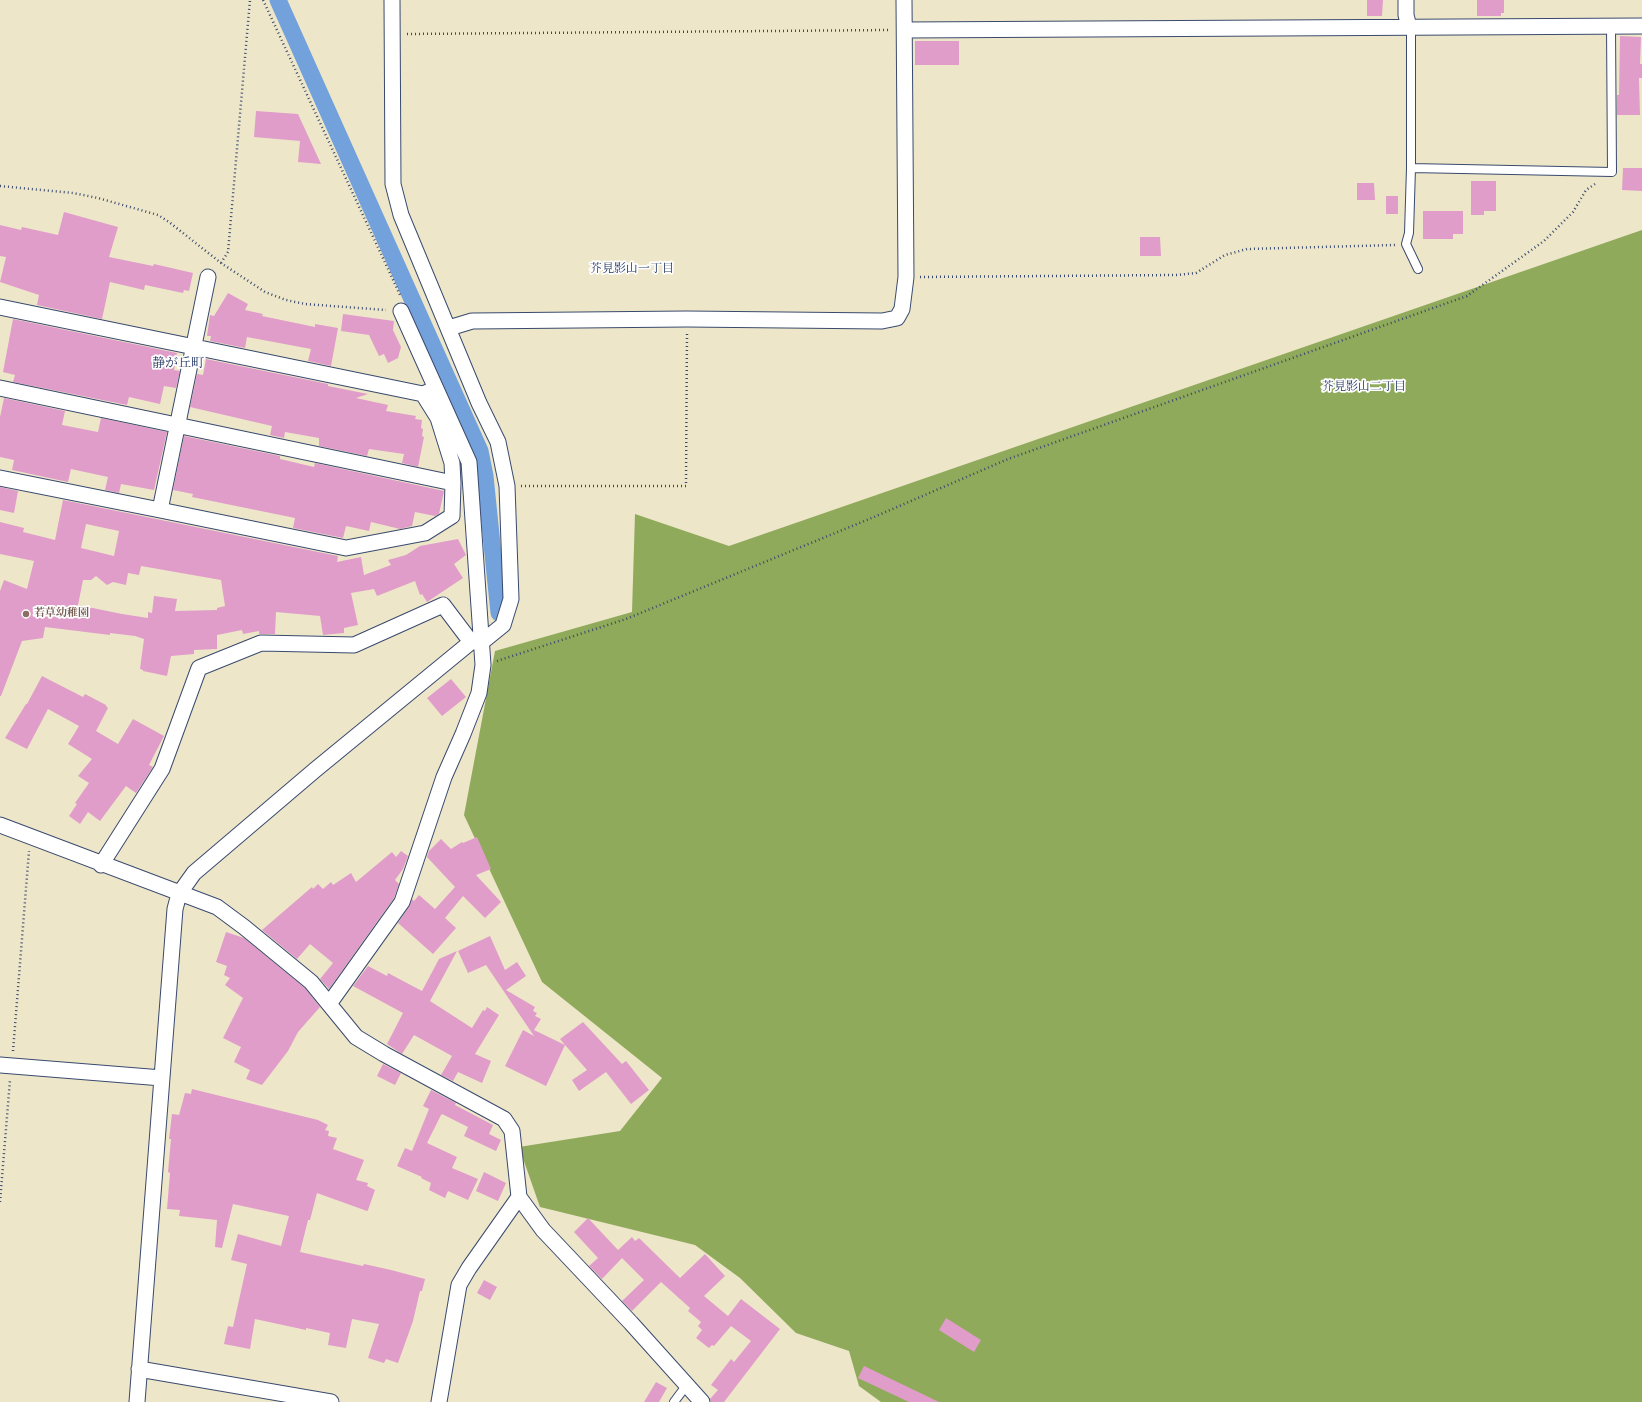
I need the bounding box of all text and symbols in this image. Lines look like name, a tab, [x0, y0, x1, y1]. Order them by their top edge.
district label: 芥見影山一丁目	[590, 263, 674, 277]
district label: 静が丘町	[152, 356, 204, 372]
district label: 芥見影山二丁目	[1322, 381, 1406, 395]
place label: 若草幼稚園	[34, 607, 89, 621]
marker: 若草幼稚園	[21, 609, 31, 619]

